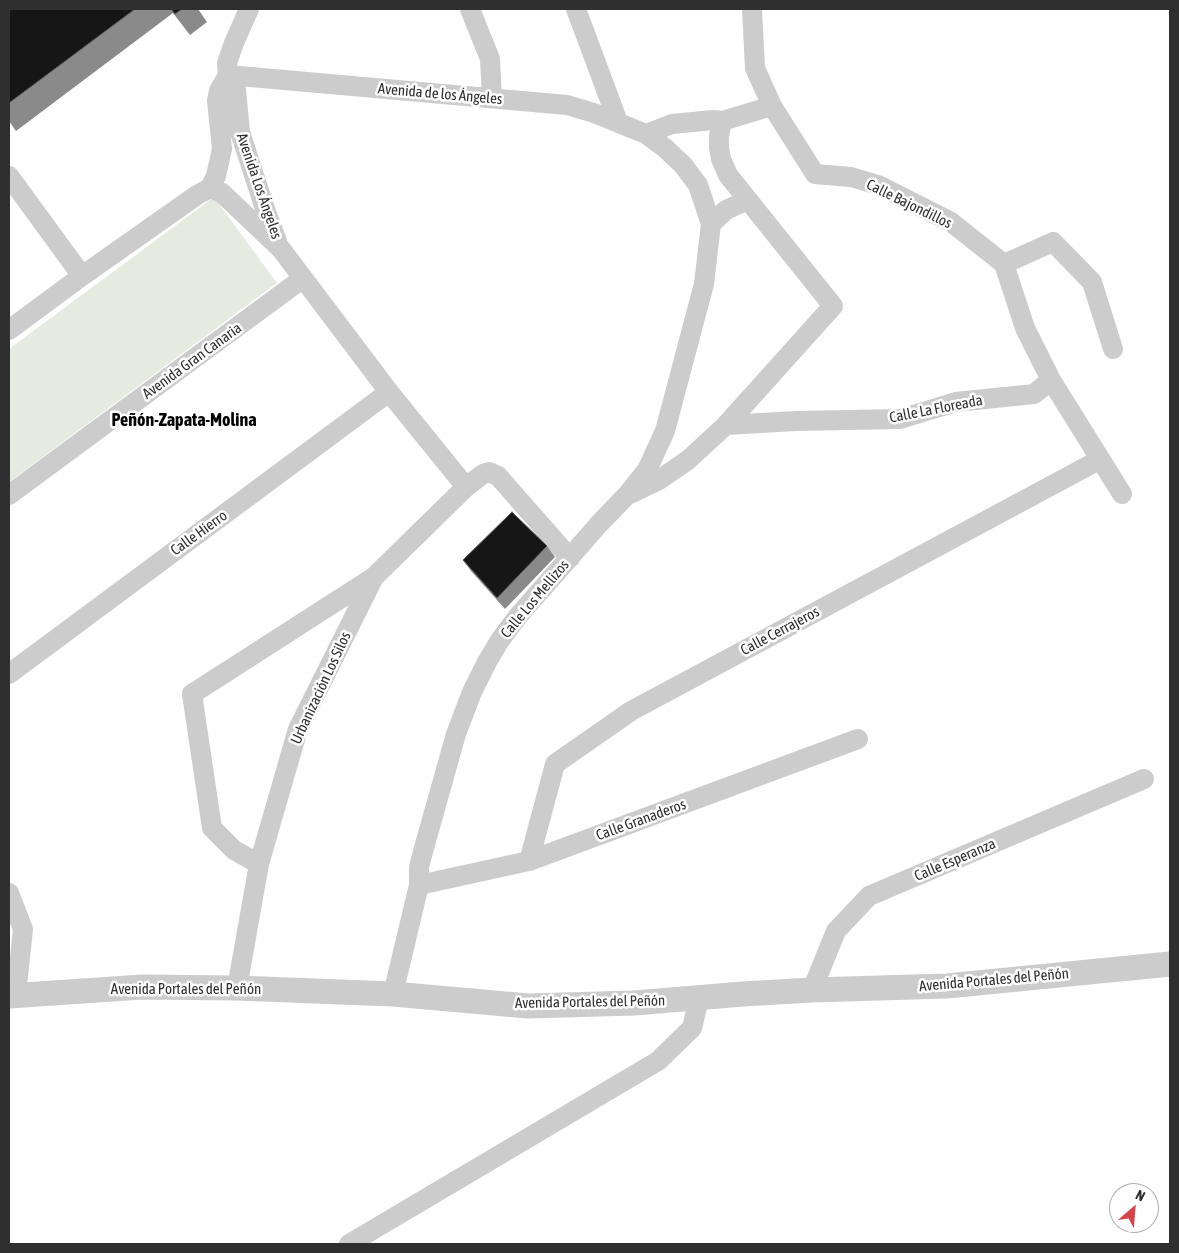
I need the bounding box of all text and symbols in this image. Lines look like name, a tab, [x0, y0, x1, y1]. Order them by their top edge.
street label: Avenida de los Ángeles	[377, 80, 503, 108]
street label: Avenida Los Ángeles	[232, 131, 286, 241]
street label: Calle Bajondillos	[863, 176, 955, 232]
street label: Avenida Gran Canaria	[139, 319, 245, 403]
street label: Calle La Floreada	[888, 391, 984, 427]
district label: Peñón-Zapata-Molina	[111, 409, 257, 431]
street label: Calle Hierro	[167, 507, 231, 559]
street label: Calle Los Mellizos	[497, 556, 573, 642]
street label: Calle Cerrajeros	[738, 603, 822, 659]
street label: Urbanización Los Silos	[287, 629, 355, 747]
street label: Calle Granaderos	[594, 795, 688, 845]
street label: Calle Esperanza	[912, 835, 998, 885]
street label: Avenida Portales del Peñón	[918, 964, 1070, 996]
street label: Avenida Portales del Peñón	[111, 980, 261, 998]
street label: Avenida Portales del Peñón	[515, 992, 665, 1012]
north arrow	[1109, 1183, 1159, 1233]
text: N	[1133, 1187, 1148, 1205]

